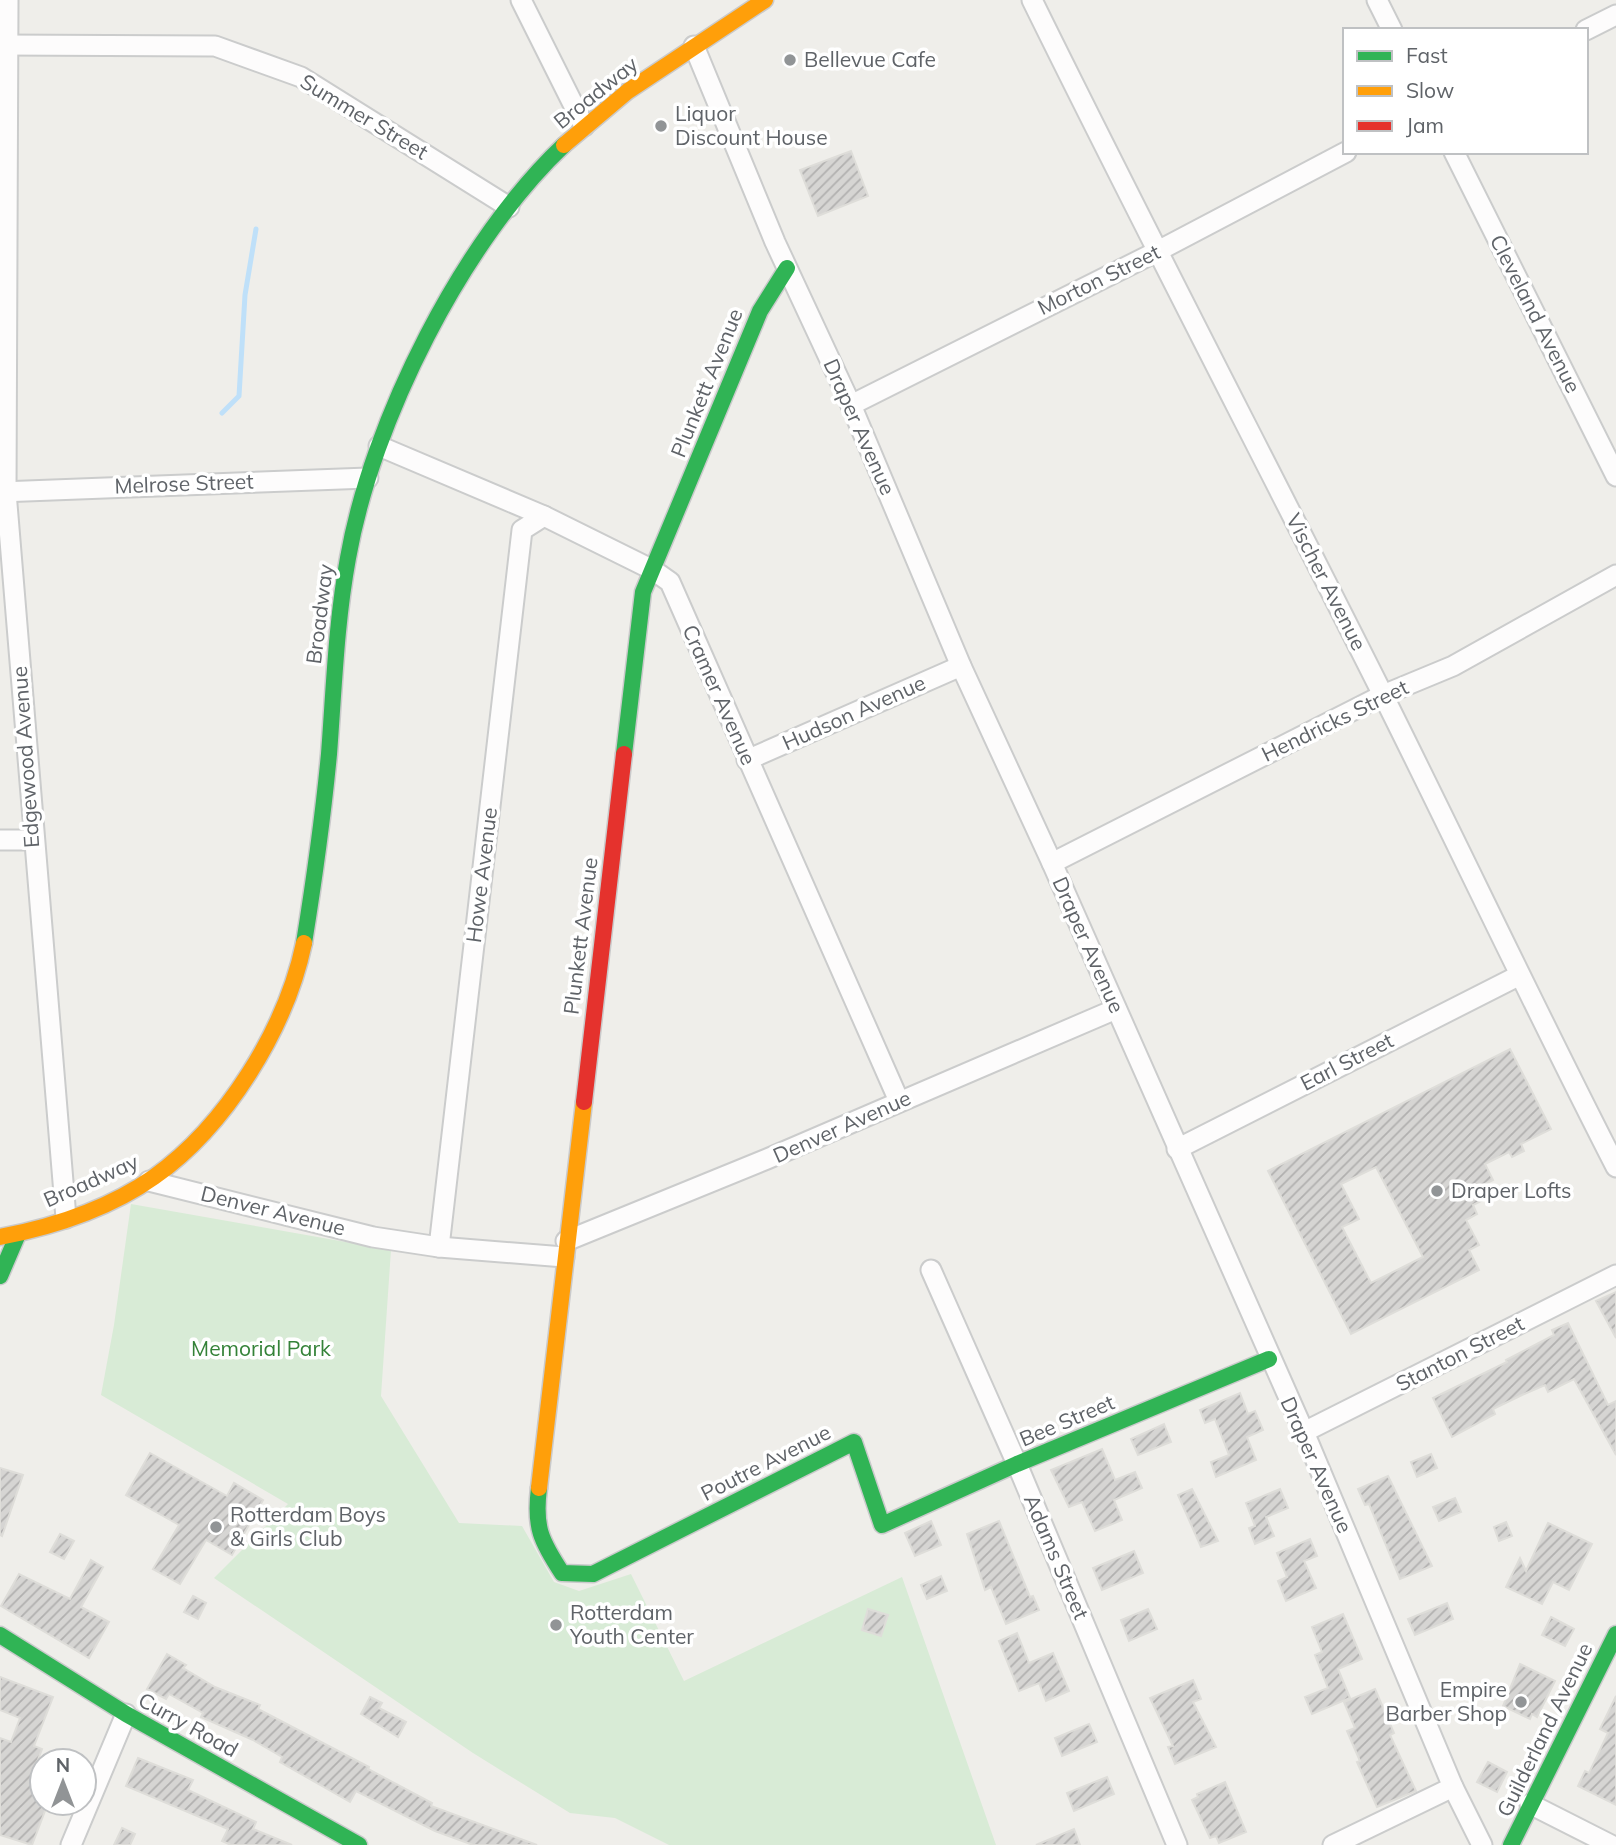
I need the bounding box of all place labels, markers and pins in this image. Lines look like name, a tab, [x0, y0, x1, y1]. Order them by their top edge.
place label: Bellevue Cafe	[804, 46, 936, 72]
marker: Bellevue Cafe	[782, 52, 798, 68]
place label: Liquor Discount House	[675, 100, 828, 150]
marker: Liquor Discount House	[653, 118, 669, 134]
place label: Draper Lofts	[1451, 1177, 1572, 1203]
marker: Draper Lofts	[1429, 1183, 1445, 1199]
place label: Rotterdam Boys & Girls Club	[230, 1501, 386, 1551]
marker: Rotterdam Boys & Girls Club	[208, 1519, 224, 1535]
place label: Rotterdam Youth Center	[569, 1599, 694, 1649]
marker: Rotterdam Youth Center	[548, 1617, 564, 1633]
place label: Empire Barber Shop	[1385, 1676, 1507, 1726]
marker: Empire Barber Shop	[1513, 1694, 1529, 1710]

